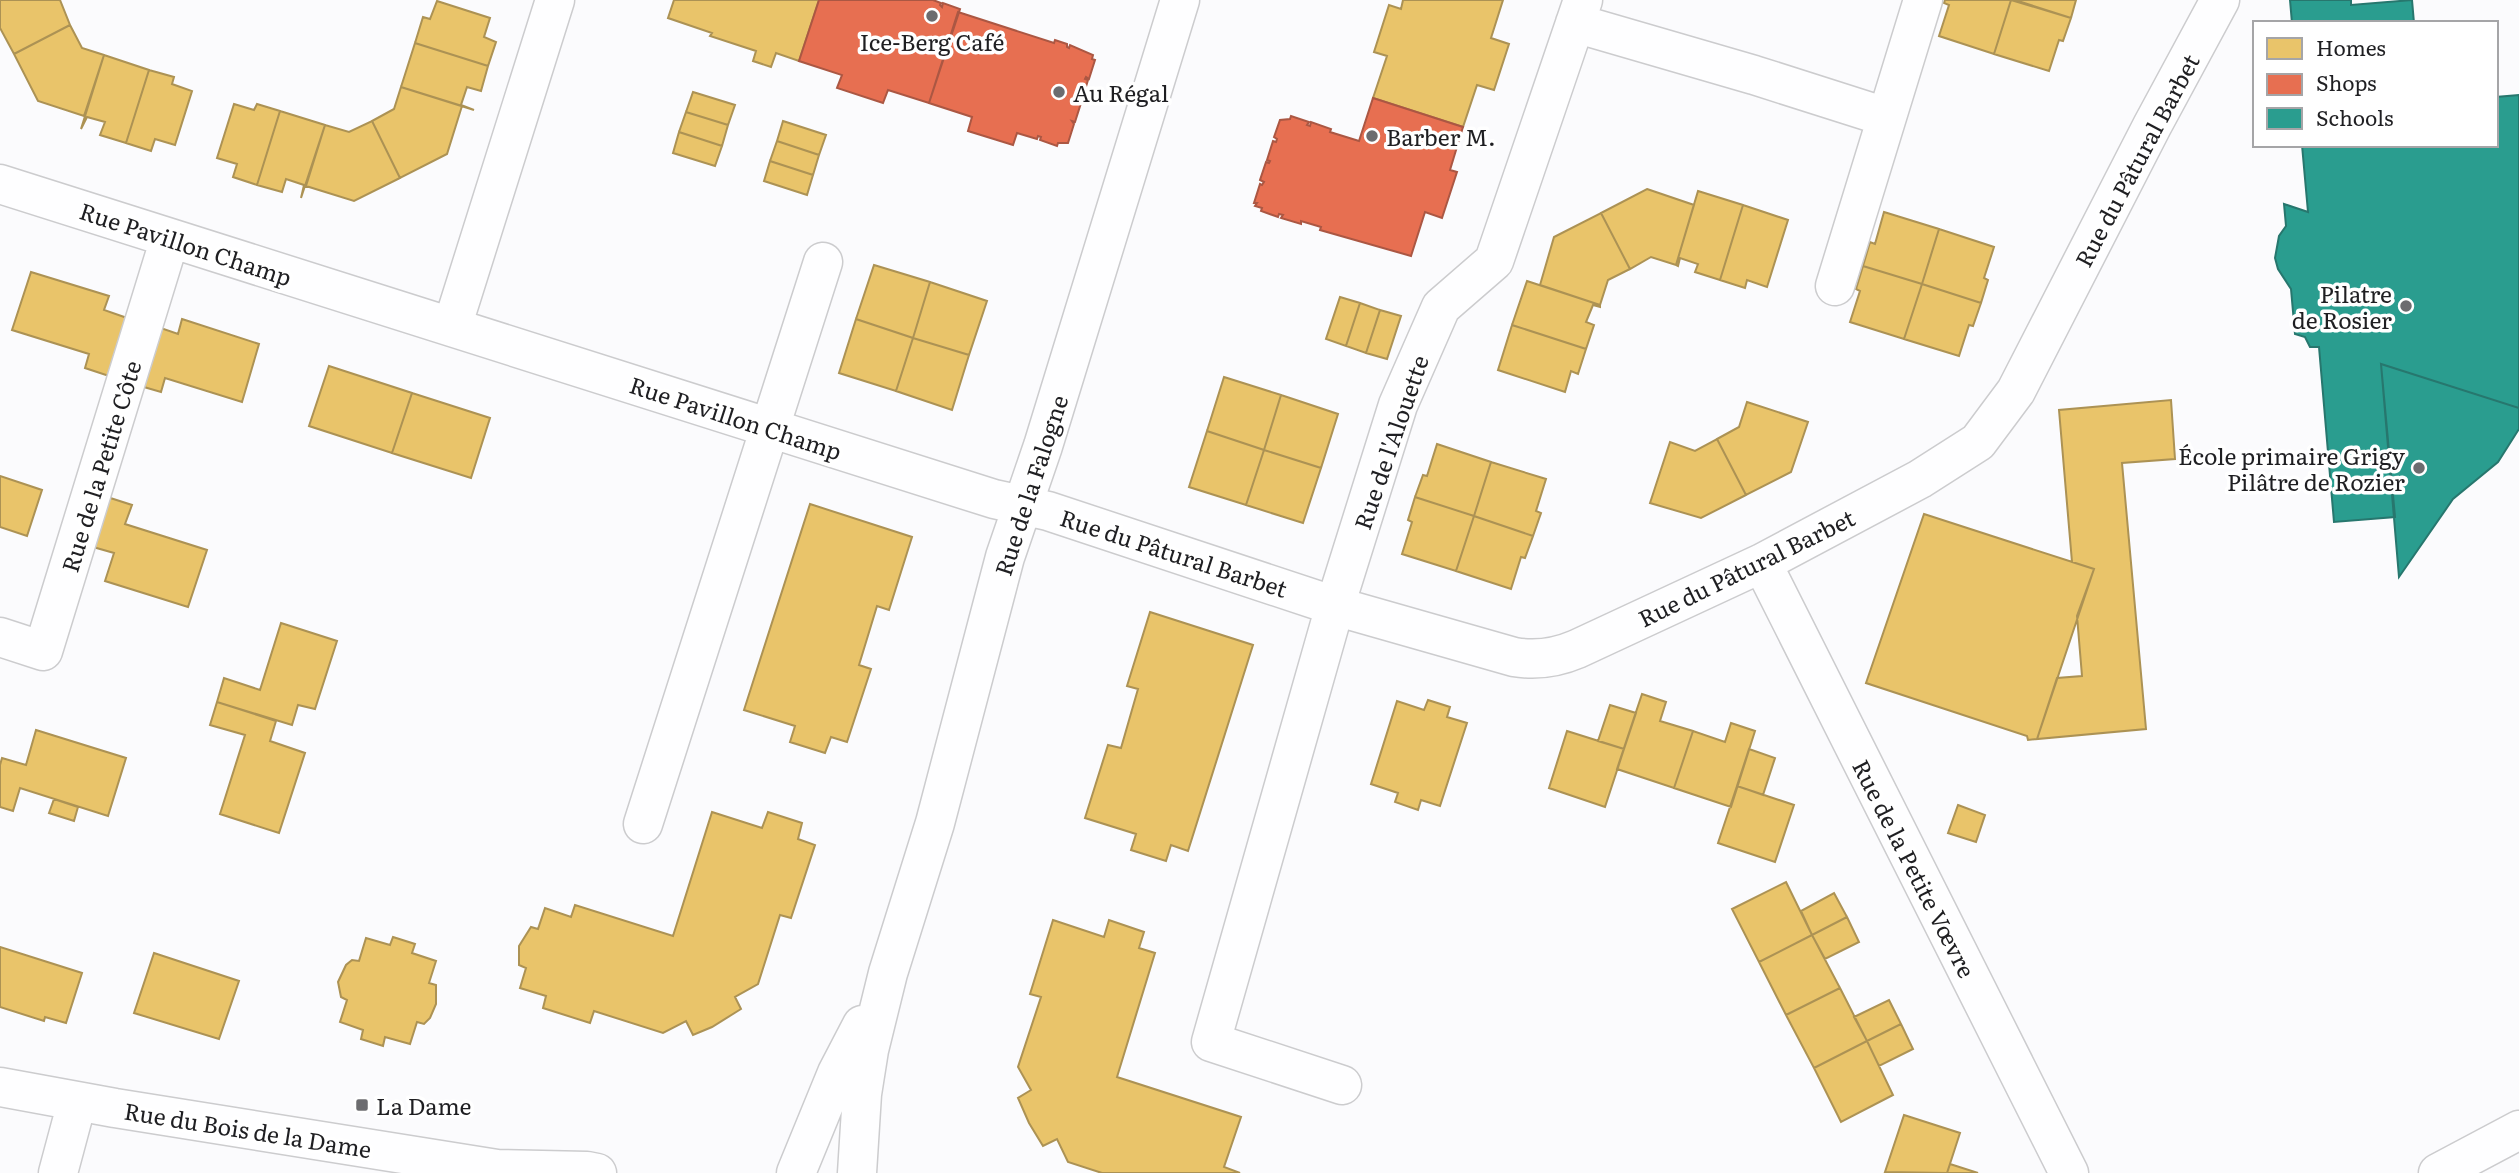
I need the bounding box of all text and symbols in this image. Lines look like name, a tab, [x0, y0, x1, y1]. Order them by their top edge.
marker: Ice-Berg Café	[924, 8, 940, 24]
legend	[2253, 21, 2498, 147]
place label: Ice-Berg Café	[860, 24, 1004, 58]
text: Homes	[2316, 31, 2386, 62]
street label: Rue du Pâtural Barbet	[2065, 47, 2207, 273]
text: Shops	[2316, 66, 2377, 97]
place label: Au Régal	[1073, 75, 1169, 109]
marker: Au Régal	[1051, 84, 1067, 100]
text: Schools	[2316, 101, 2394, 132]
place label: Barber M.	[1386, 119, 1496, 153]
marker: Barber M.	[1364, 128, 1380, 144]
street label: Rue Pavillon Champ	[76, 193, 296, 293]
place label: Pilatre de Rosier	[2292, 276, 2392, 336]
marker: Pilatre de Rosier	[2398, 298, 2414, 314]
street label: Rue de l'Alouette	[1344, 350, 1436, 534]
street label: Rue de la Petite Côte	[52, 356, 148, 576]
street label: Rue Pavillon Champ	[626, 367, 846, 467]
street label: Rue de la Falogne	[985, 390, 1075, 580]
place label: École primaire Grigy Pilâtre de Rozier	[2178, 438, 2406, 498]
marker: École primaire Grigy Pilâtre de Rozier	[2411, 460, 2427, 476]
street label: Rue du Pâtural Barbet	[1056, 499, 1293, 605]
street label: Rue du Pâtural Barbet	[1632, 499, 1861, 634]
street label: Rue de la Petite Vœvre	[1845, 753, 1985, 983]
place label: La Dame	[376, 1088, 472, 1122]
street label: Rue du Bois de la Dame	[122, 1093, 374, 1165]
marker: La Dame	[354, 1097, 370, 1113]

